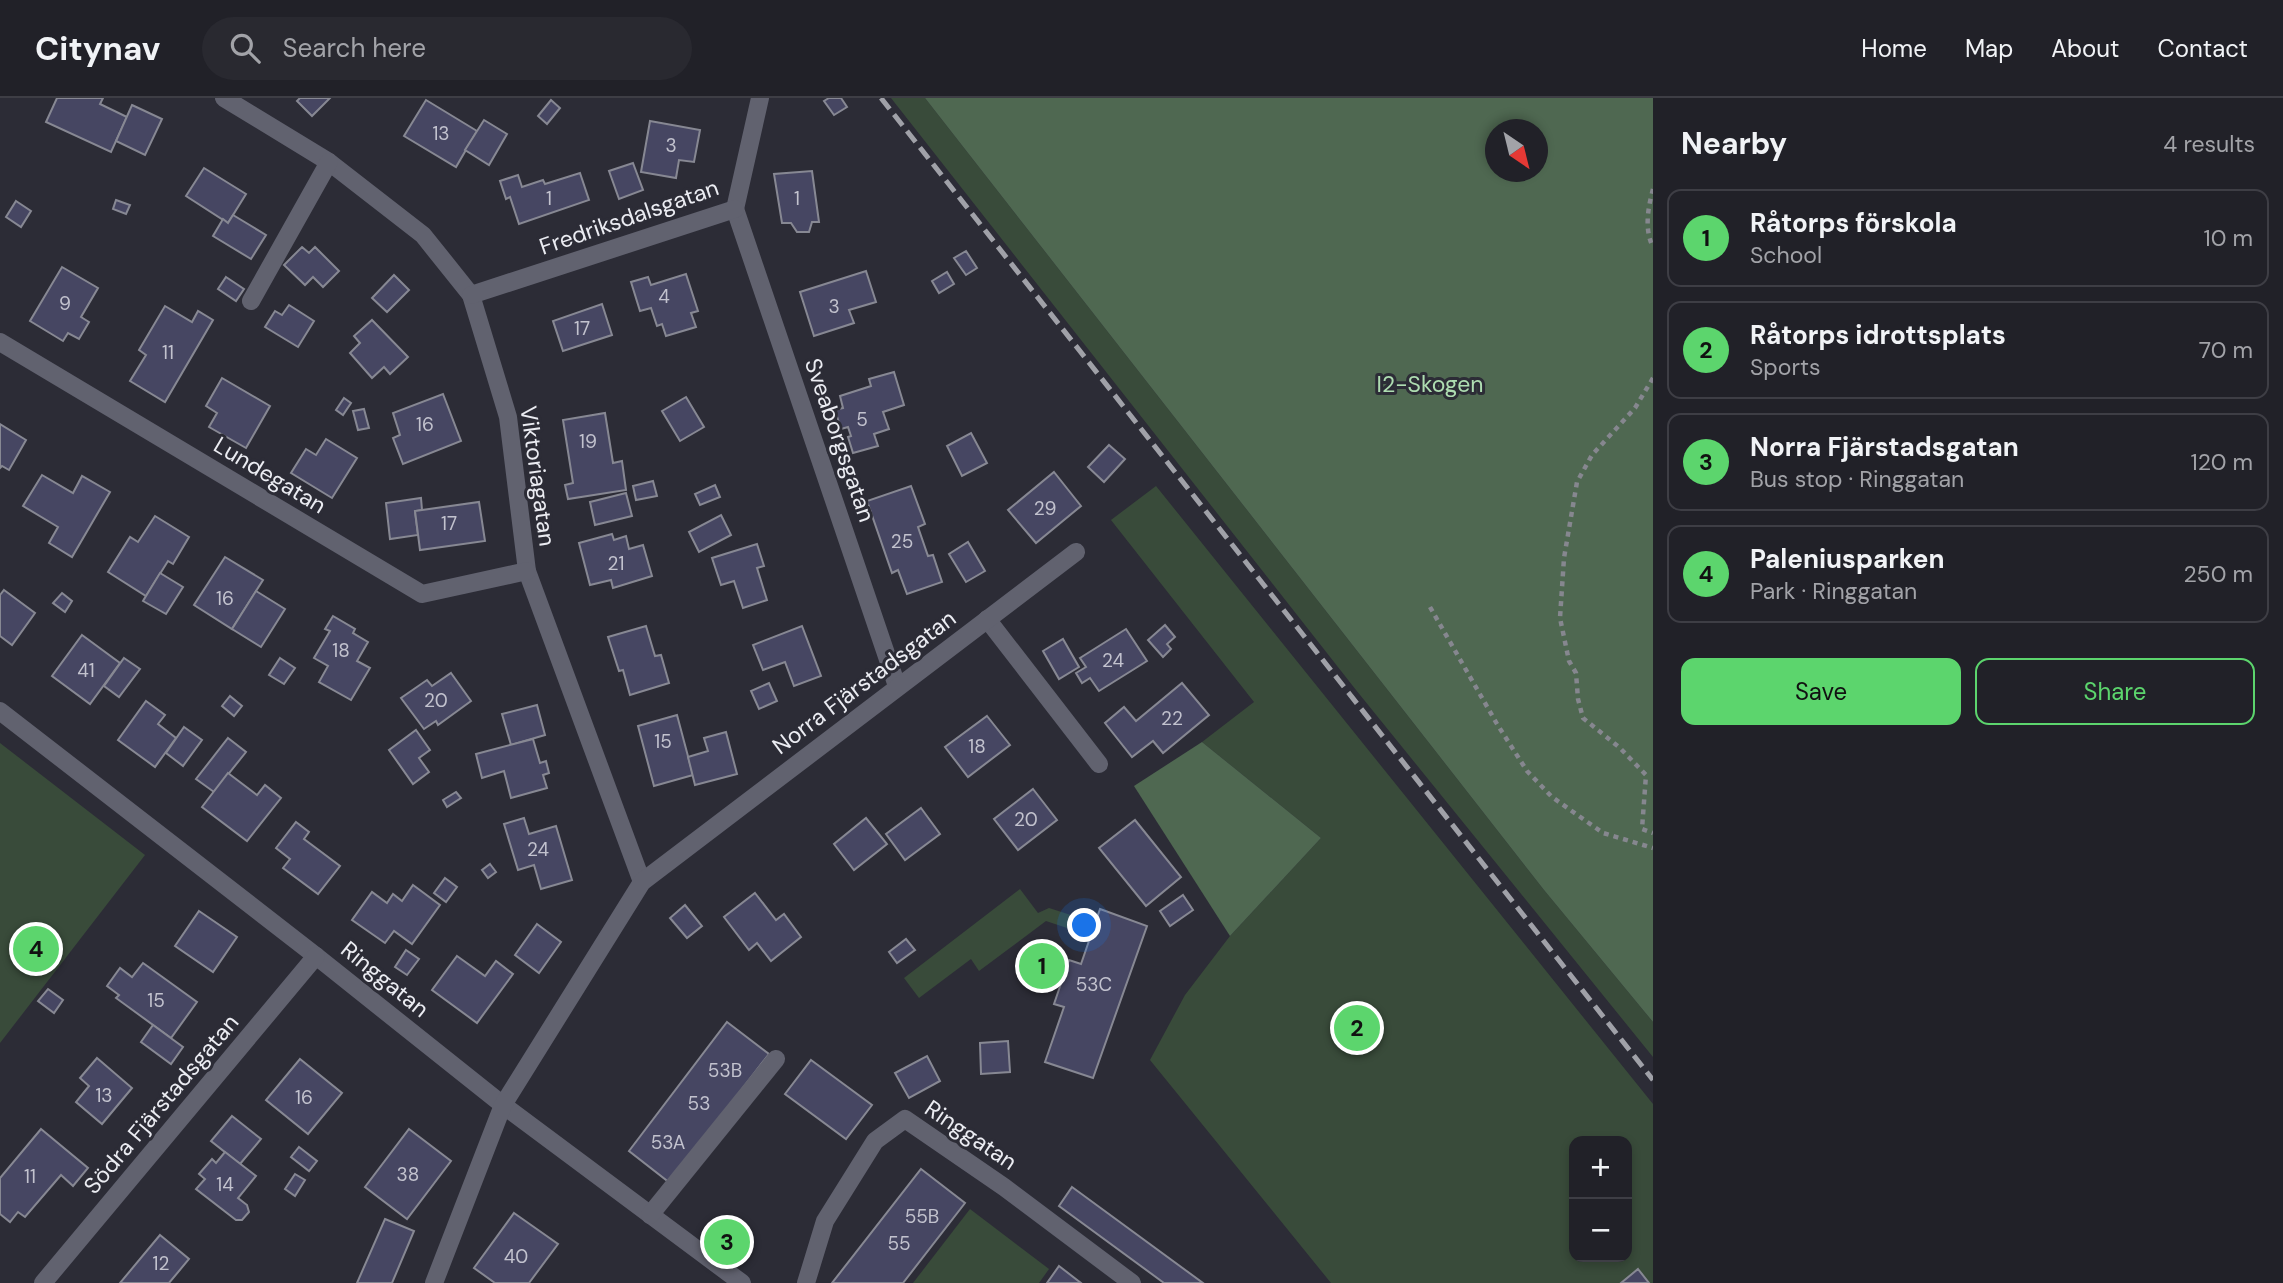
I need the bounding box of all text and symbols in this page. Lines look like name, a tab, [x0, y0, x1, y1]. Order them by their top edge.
search box	[202, 17, 692, 80]
text: Citynav	[35, 27, 160, 70]
icon: search	[226, 29, 264, 67]
text: Search here	[282, 31, 426, 65]
text: Home	[1861, 33, 1927, 64]
text: Map	[1965, 33, 2013, 64]
text: About	[2051, 33, 2120, 64]
text: Contact	[2158, 33, 2248, 64]
north arrow	[1485, 119, 1548, 182]
house number: 13	[432, 121, 450, 146]
text: Nearby	[1681, 124, 1787, 163]
text: 4 results	[2163, 129, 2255, 159]
house number: 3	[665, 133, 677, 158]
street label: Fredriksdalsgatan	[535, 172, 723, 262]
house number: 1	[546, 186, 552, 211]
house number: 1	[794, 186, 800, 211]
text: Råtorps förskola	[1750, 206, 1957, 240]
text: 1	[1702, 223, 1710, 253]
text: 10 m	[2203, 223, 2253, 253]
text: School	[1750, 240, 1822, 270]
house number: 4	[658, 284, 670, 309]
house number: 9	[59, 291, 71, 316]
house number: 3	[828, 294, 840, 319]
house number: 17	[574, 316, 590, 341]
text: Råtorps idrottsplats	[1750, 318, 2006, 352]
text: 2	[1699, 335, 1713, 365]
text: 70 m	[2199, 335, 2253, 365]
house number: 11	[162, 340, 174, 365]
text: Sports	[1750, 352, 1820, 382]
street label: Sveaborgsgatan	[798, 354, 882, 526]
park label: I2-Skogen	[1377, 369, 1483, 399]
street label: Viktoriagatan	[513, 404, 563, 548]
house number: 5	[856, 407, 868, 432]
house number: 16	[416, 412, 434, 437]
house number: 19	[579, 429, 597, 454]
street label: Lundegatan	[208, 430, 332, 520]
text: Norra Fjärstadsgatan	[1750, 430, 2019, 464]
text: 3	[1699, 447, 1713, 477]
text: 120 m	[2190, 447, 2253, 477]
text: Bus stop · Ringgatan	[1750, 464, 1964, 494]
house number: 29	[1034, 496, 1056, 521]
house number: 17	[441, 511, 457, 536]
house number: 25	[891, 529, 913, 554]
text: Paleniusparken	[1750, 542, 1945, 576]
house number: 21	[608, 551, 624, 576]
text: 4	[1699, 559, 1713, 589]
text: 250 m	[2183, 559, 2253, 589]
text: Park · Ringgatan	[1750, 576, 1917, 606]
house number: 16	[216, 586, 234, 611]
street label: Norra Fjärstadsgatan	[766, 603, 962, 761]
house number: 18	[332, 638, 350, 663]
house number: 24	[1102, 648, 1124, 673]
house number: 41	[77, 658, 95, 683]
button: Save	[1681, 658, 1961, 725]
button: Share	[1975, 658, 2255, 725]
house number: 20	[424, 688, 448, 713]
house number: 22	[1161, 706, 1183, 731]
house number: 15	[654, 729, 672, 754]
house number: 18	[968, 734, 986, 759]
house number: 20	[1014, 807, 1038, 832]
house number: 24	[527, 837, 549, 862]
your location	[1067, 908, 1101, 942]
pin: 4	[13, 923, 59, 975]
street label: Ringgatan	[335, 934, 435, 1024]
pin: 1	[1019, 940, 1065, 992]
house number: 53C	[1076, 972, 1112, 997]
house number: 15	[147, 988, 165, 1013]
pin: 2	[1334, 1002, 1380, 1054]
street label: Södra Fjärstadsgatan	[77, 1008, 245, 1200]
house number: 53B	[708, 1058, 742, 1083]
house number: 13	[95, 1083, 113, 1108]
house number: 16	[295, 1085, 313, 1110]
house number: 53	[688, 1091, 710, 1116]
street label: Ringgatan	[919, 1093, 1023, 1177]
house number: 53A	[651, 1130, 686, 1155]
map controls	[1569, 1136, 1632, 1262]
button: +	[1569, 1136, 1632, 1199]
house number: 38	[397, 1162, 419, 1187]
house number: 11	[24, 1164, 36, 1189]
house number: 14	[216, 1172, 234, 1197]
button: −	[1569, 1199, 1632, 1262]
house number: 55B	[905, 1204, 939, 1229]
pin: 3	[704, 1216, 750, 1268]
house number: 55	[887, 1231, 911, 1256]
house number: 40	[504, 1244, 528, 1269]
house number: 12	[153, 1251, 169, 1276]

